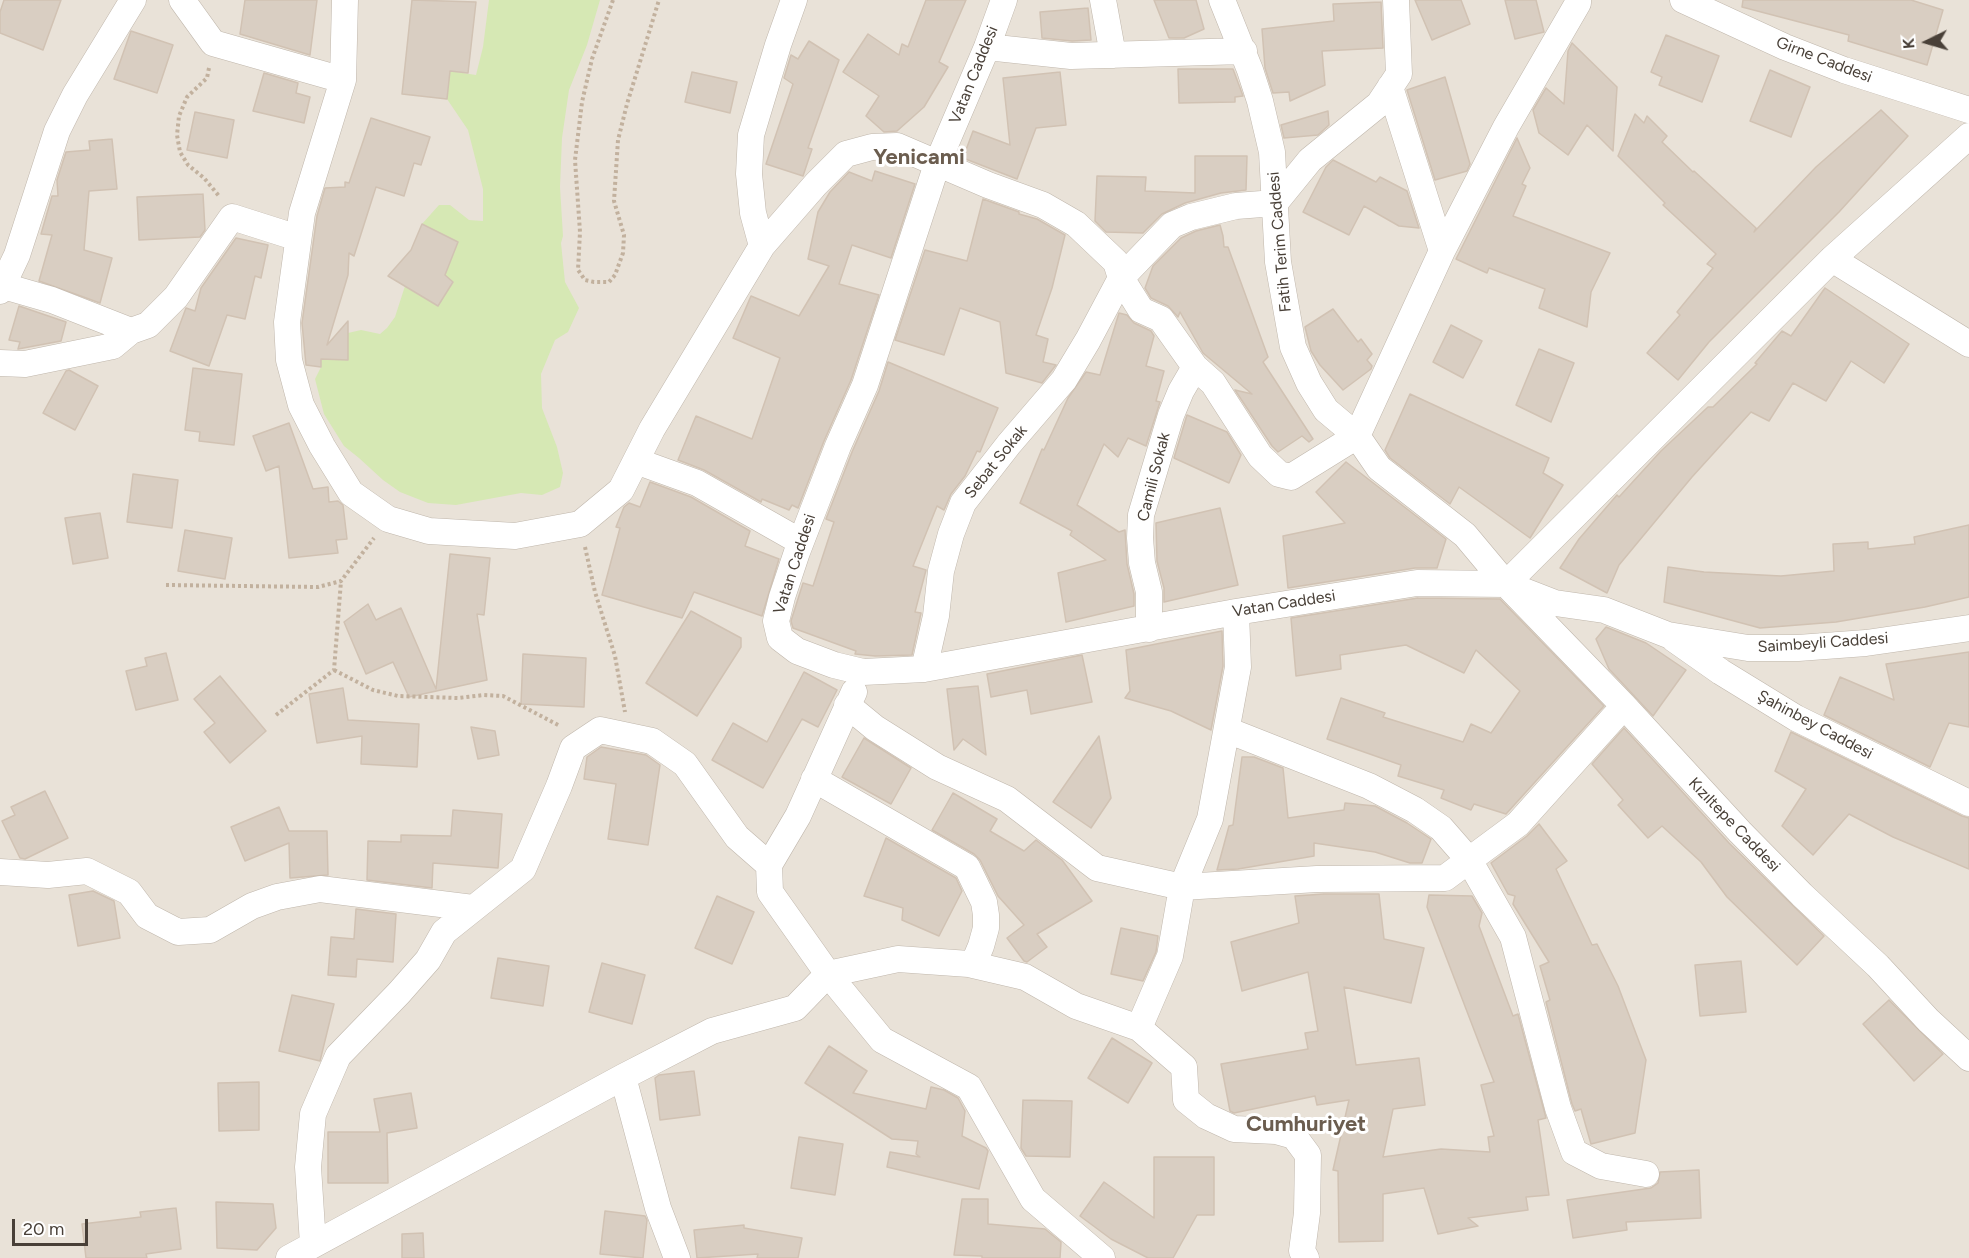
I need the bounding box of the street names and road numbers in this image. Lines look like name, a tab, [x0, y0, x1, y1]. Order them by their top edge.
street label: Vatan Caddesi	[946, 23, 1002, 127]
street label: Girne Caddesi	[1773, 33, 1875, 87]
street label: Fatih Terim Caddesi	[1264, 171, 1296, 313]
street label: Sebat Sokak	[961, 421, 1031, 503]
street label: Camili Sokak	[1134, 431, 1174, 523]
street label: Vatan Caddesi	[770, 512, 820, 616]
street label: Vatan Caddesi	[1231, 586, 1337, 622]
street label: Saimbeyli Caddesi	[1757, 629, 1889, 657]
street label: Şahinbey Caddesi	[1754, 686, 1876, 764]
street label: Kızıltepe Caddesi	[1684, 774, 1784, 876]

